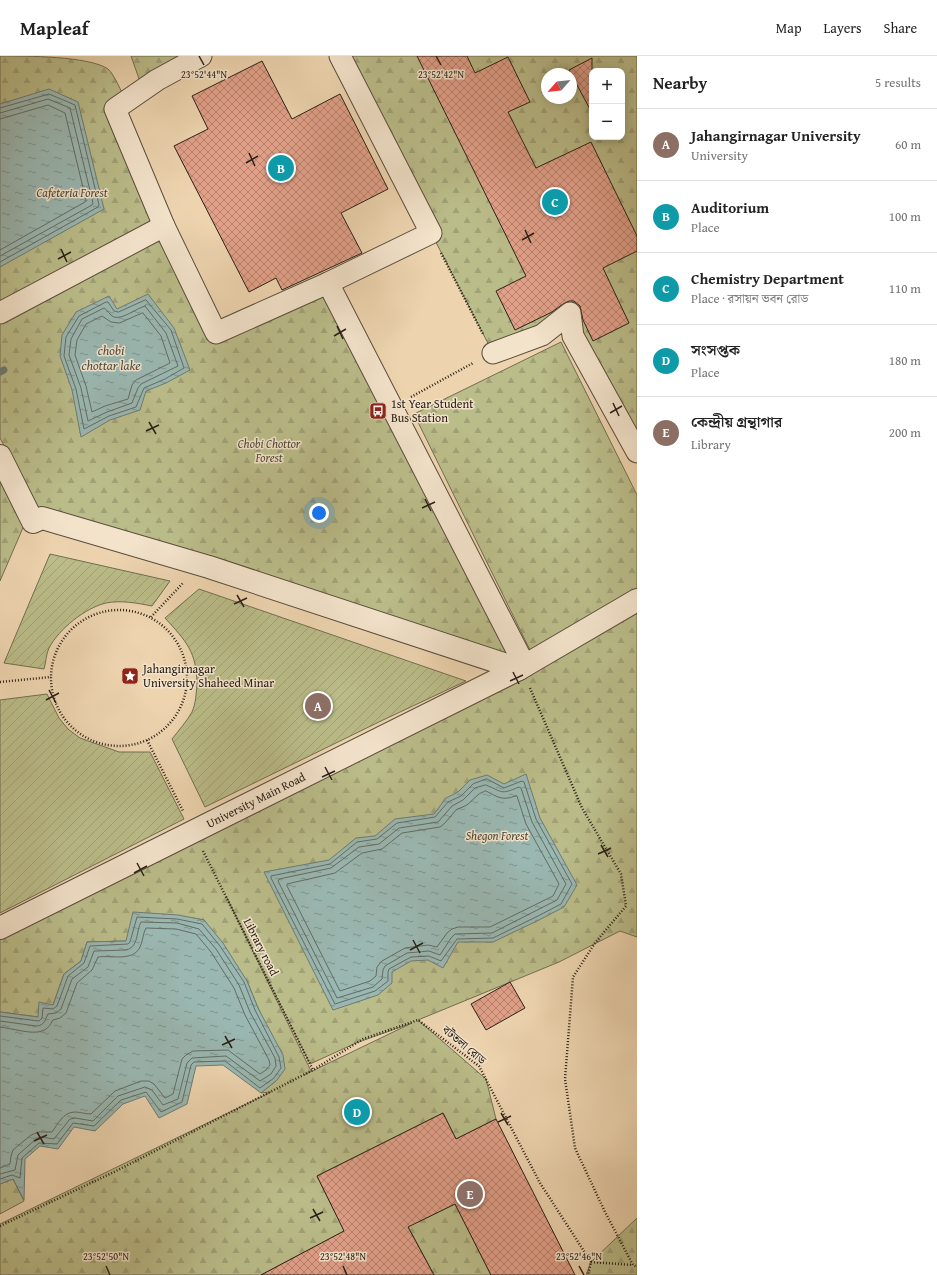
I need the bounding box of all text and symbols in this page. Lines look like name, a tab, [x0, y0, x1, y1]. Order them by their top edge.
text: Mapleaf	[20, 14, 89, 42]
text: Map	[776, 18, 802, 38]
text: Layers	[824, 18, 862, 38]
text: Share	[884, 18, 917, 38]
text: 23°52'44"N	[181, 67, 227, 82]
text: 23°52'42"N	[418, 67, 464, 82]
north arrow	[541, 68, 577, 104]
map controls	[589, 68, 625, 140]
button: +	[589, 68, 625, 104]
text: Nearby	[653, 70, 707, 95]
text: 5 results	[875, 73, 921, 92]
button: −	[589, 104, 625, 140]
text: Jahangirnagar University	[691, 125, 861, 146]
text: A	[662, 135, 670, 154]
text: 60 m	[895, 135, 921, 154]
text: University	[691, 146, 748, 165]
pin: B	[268, 153, 294, 183]
park label: Cafeteria Forest	[36, 184, 108, 201]
pin: C	[542, 187, 568, 217]
text: Auditorium	[691, 197, 769, 218]
text: B	[662, 207, 670, 226]
text: 100 m	[889, 207, 921, 226]
text: Place	[691, 218, 720, 237]
text: Chemistry Department	[691, 268, 844, 289]
text: C	[662, 279, 670, 298]
text: 110 m	[889, 279, 921, 298]
text: Place · রসায়ন ভবন রোড	[691, 289, 808, 308]
text: সংসপ্তক	[691, 339, 740, 360]
water label: chobi chottar lake	[81, 341, 141, 375]
text: D	[662, 351, 670, 370]
text: 180 m	[889, 351, 921, 370]
text: Place	[691, 363, 720, 382]
place label: 1st Year Student Bus Station	[391, 395, 474, 426]
bus stop icon: 1st Year Student Bus Station	[368, 401, 388, 421]
text: কেন্দ্রীয় গ্রন্থাগার	[691, 411, 782, 432]
text: E	[663, 423, 669, 442]
text: 200 m	[889, 423, 921, 442]
park label: Chobi Chottor Forest	[238, 435, 301, 466]
text: Library	[691, 435, 731, 454]
your location	[309, 503, 329, 523]
place label: Jahangirnagar University Shaheed Minar	[141, 660, 274, 691]
place icon: Jahangirnagar University Shaheed Minar	[120, 666, 140, 686]
pin: A	[305, 691, 331, 721]
street label: University Main Road	[203, 768, 309, 832]
park label: Shegon Forest	[466, 827, 528, 844]
street label: Library road	[240, 915, 283, 979]
street label: বটতলা রোড	[438, 1021, 490, 1068]
pin: D	[344, 1097, 370, 1127]
pin: E	[457, 1179, 483, 1209]
text: 23°52'50"N	[83, 1249, 129, 1264]
text: 23°52'48"N	[320, 1249, 366, 1264]
text: 23°52'46"N	[556, 1249, 602, 1264]

